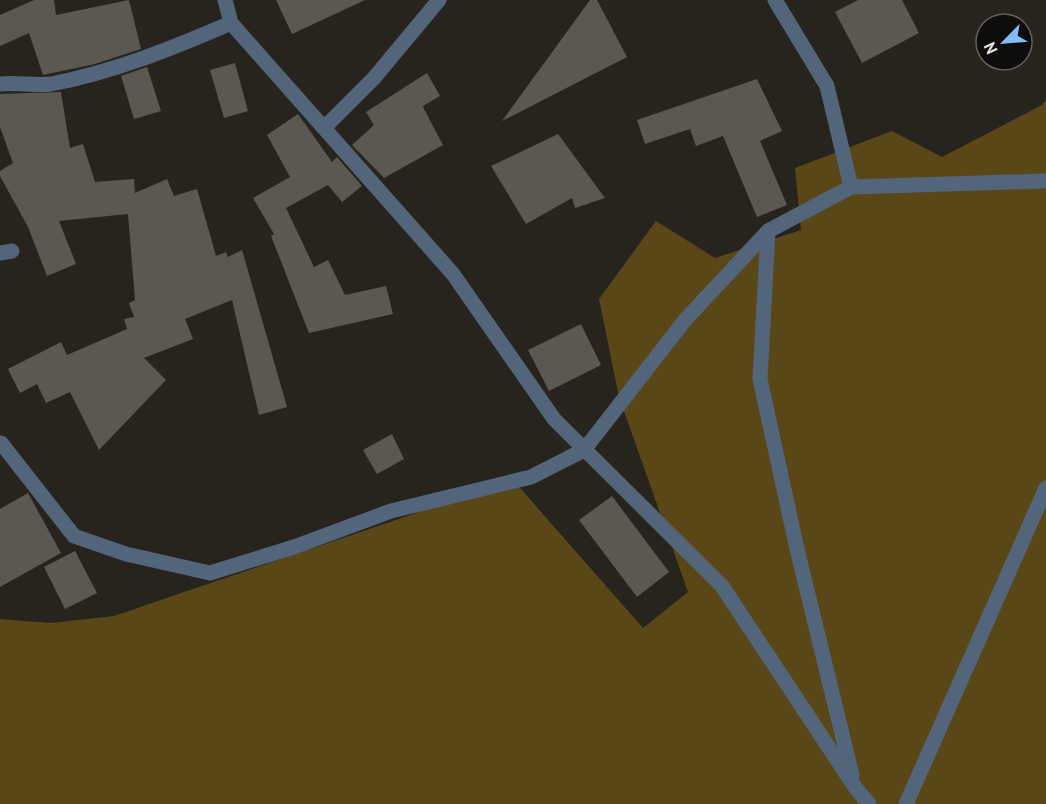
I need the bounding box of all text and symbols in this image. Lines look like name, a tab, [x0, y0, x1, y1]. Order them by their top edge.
north arrow	[974, 12, 1034, 72]
text: N	[979, 39, 1002, 57]

